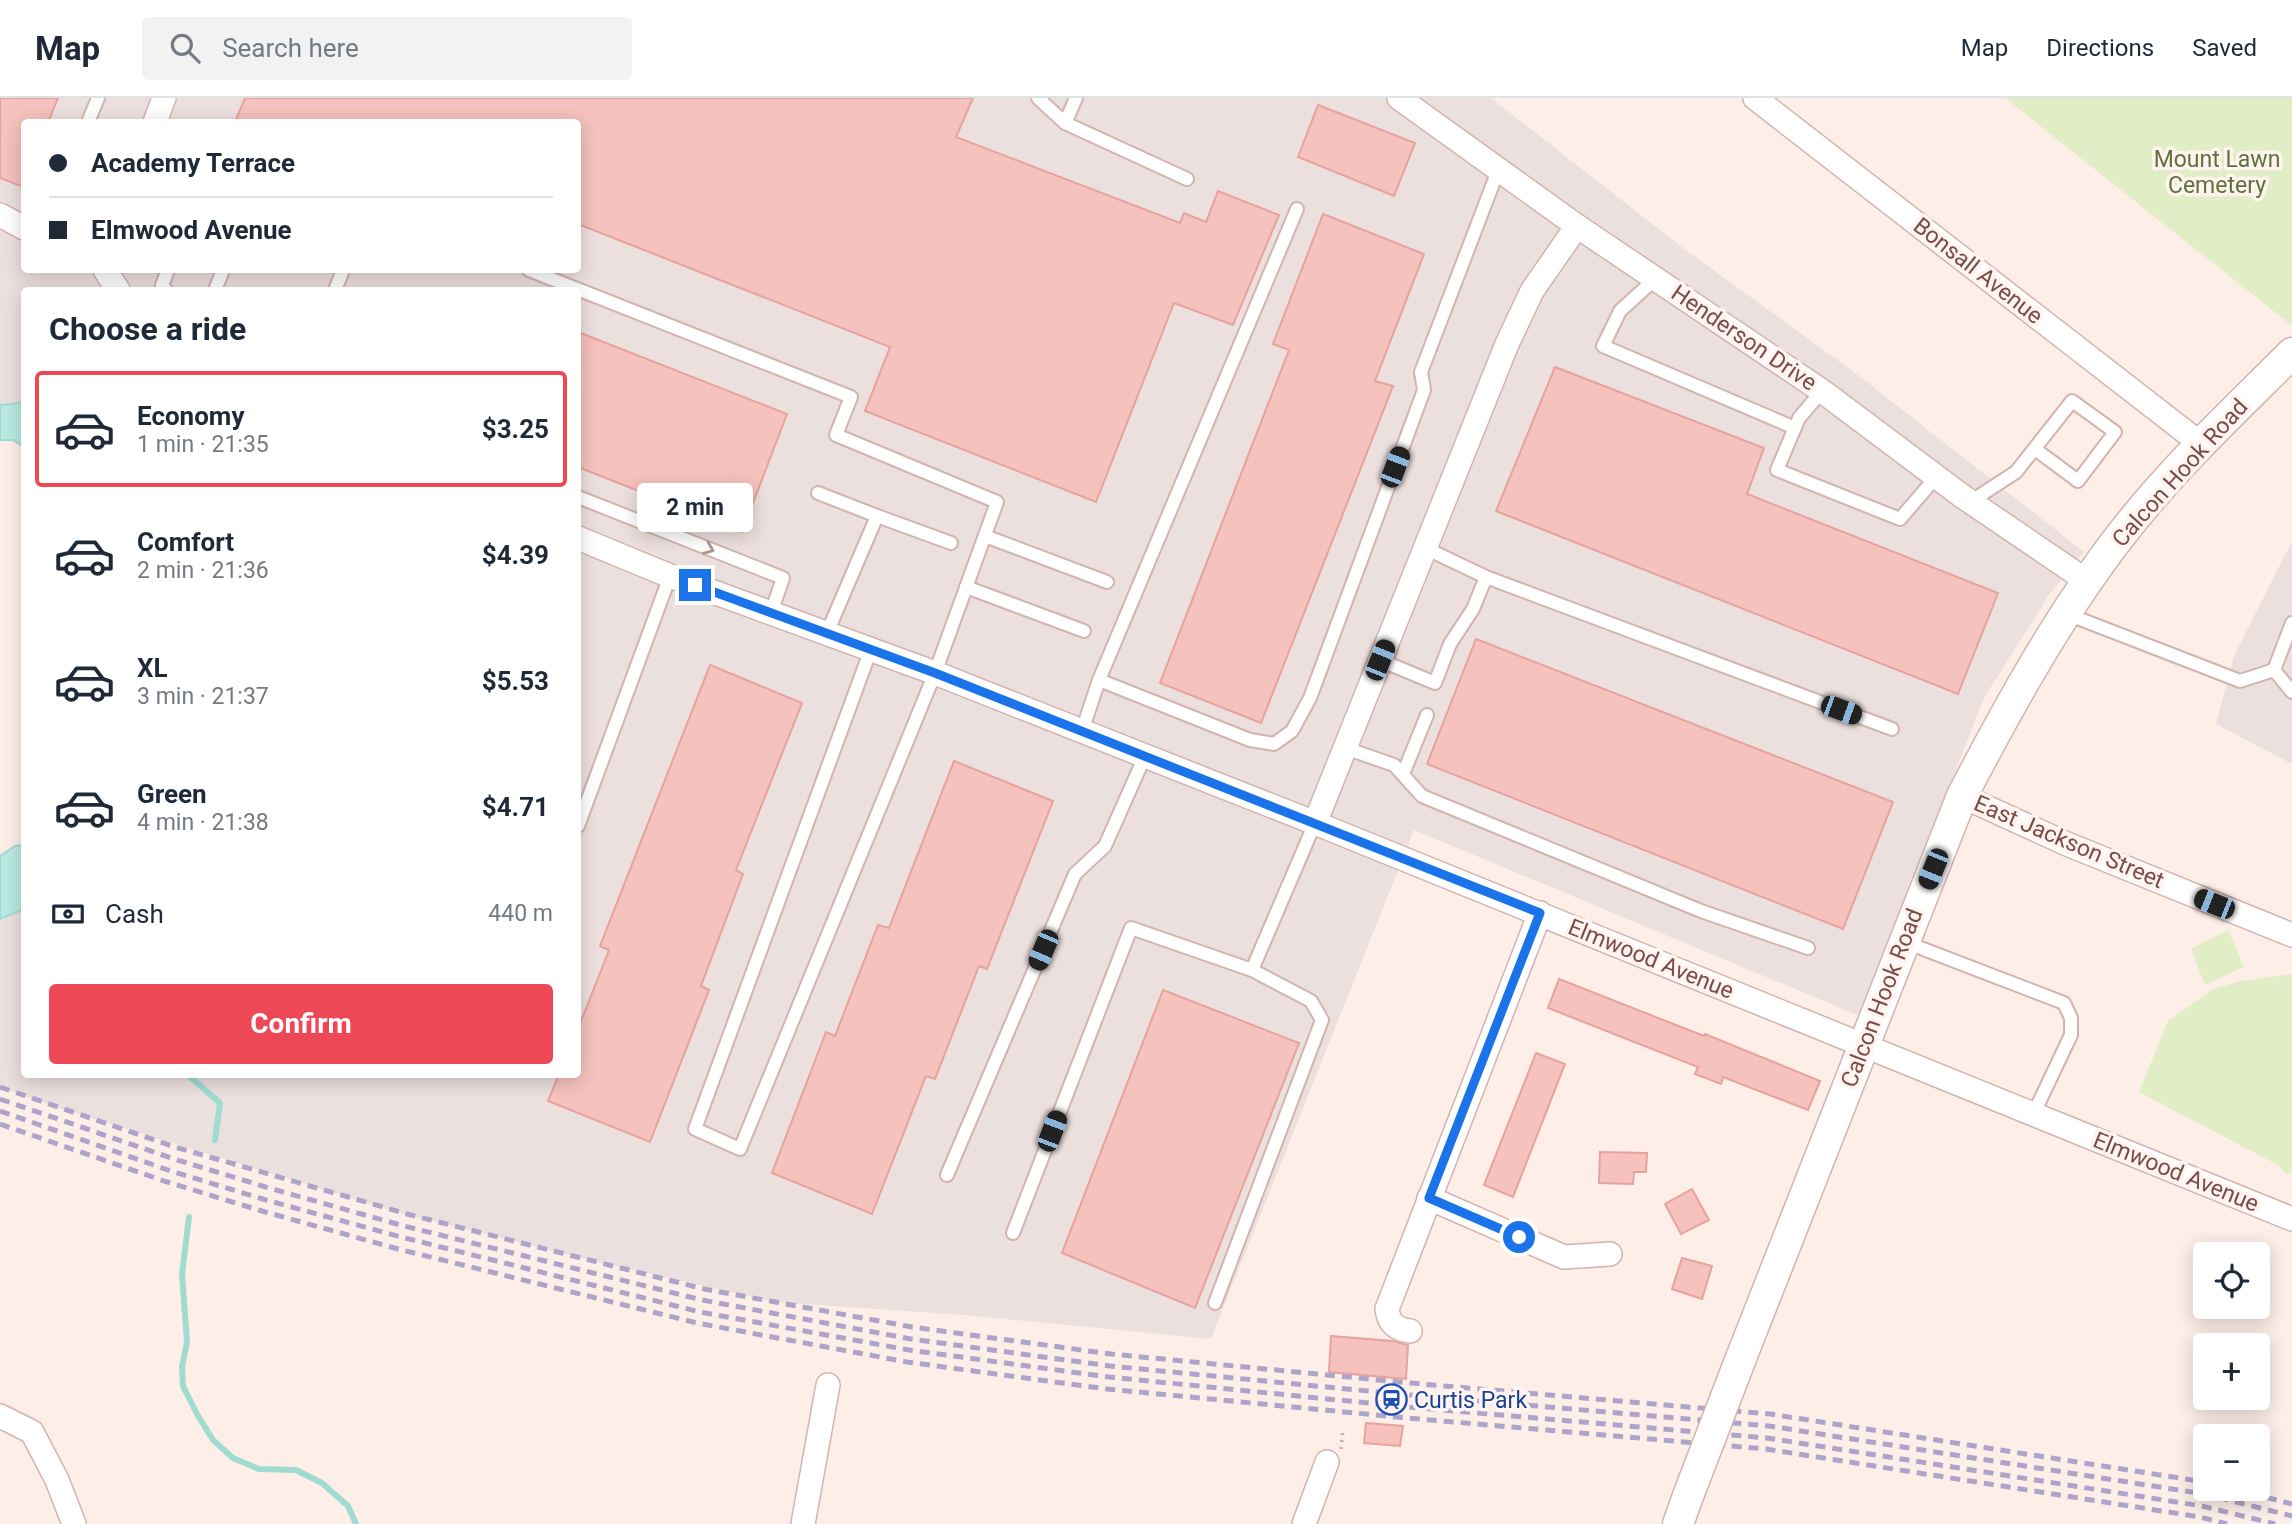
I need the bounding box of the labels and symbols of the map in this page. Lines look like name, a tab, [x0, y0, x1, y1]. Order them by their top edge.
park label: Mount Lawn Cemetery	[2154, 146, 2280, 199]
street label: Bonsall Avenue	[1908, 212, 2048, 330]
street label: Henderson Drive	[1666, 279, 1822, 397]
street label: Calcon Hook Road	[2107, 394, 2253, 552]
car	[1378, 444, 1413, 490]
callout: 2 min	[637, 484, 753, 532]
one-way arrow	[703, 540, 715, 554]
route end	[679, 569, 711, 601]
car	[1363, 637, 1398, 683]
car	[1818, 693, 1865, 727]
street label: East Jackson Street	[1970, 790, 2168, 894]
car	[1916, 846, 1951, 892]
car	[2191, 886, 2238, 922]
street label: Calcon Hook Road	[1835, 905, 1929, 1091]
street label: Elmwood Avenue	[1564, 913, 1738, 1005]
car	[1026, 927, 1061, 973]
car	[1035, 1108, 1070, 1154]
street label: Elmwood Avenue	[2089, 1126, 2263, 1218]
route start	[1503, 1221, 1535, 1253]
station icon: Curtis Park	[1374, 1383, 1408, 1417]
place label: Curtis Park	[1414, 1387, 1527, 1414]

